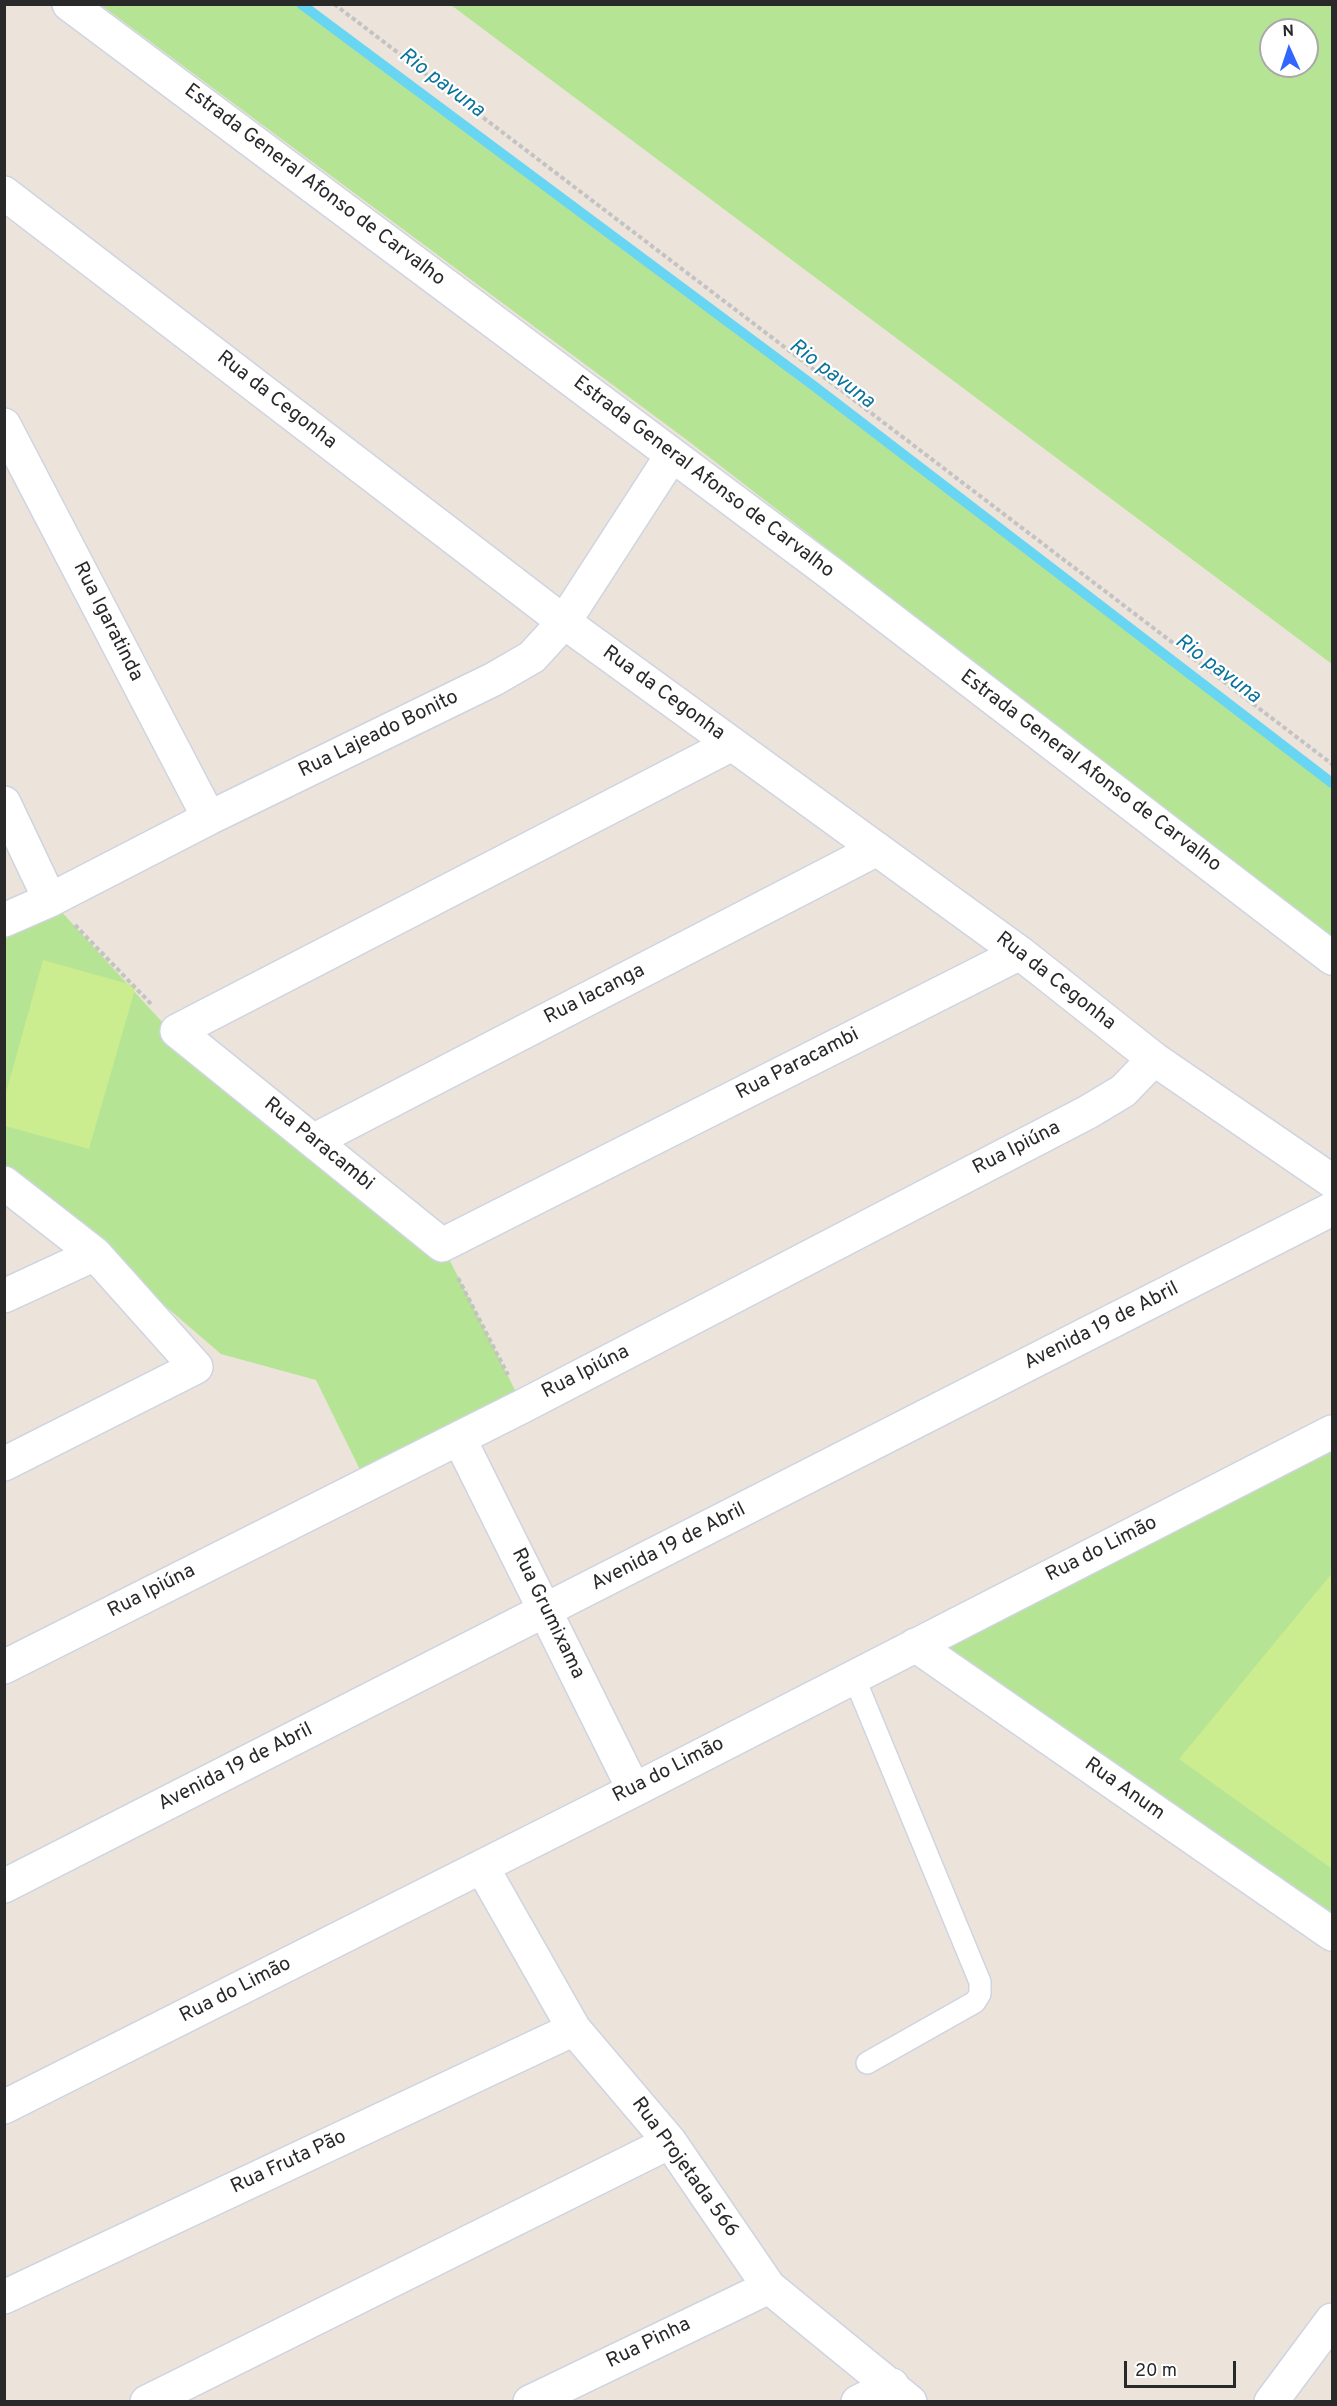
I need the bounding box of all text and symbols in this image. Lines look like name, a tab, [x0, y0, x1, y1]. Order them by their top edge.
north arrow	[1259, 18, 1319, 78]
text: N	[1282, 22, 1294, 42]
water label: Rio pavuna	[393, 44, 489, 124]
street label: Estrada General Afonso de Carvalho	[179, 80, 449, 292]
water label: Rio pavuna	[783, 335, 879, 415]
street label: Rua da Cegonha	[211, 347, 341, 455]
street label: Estrada General Afonso de Carvalho	[568, 372, 838, 584]
street label: Rua Igaratinda	[67, 558, 147, 686]
water label: Rio pavuna	[1169, 630, 1265, 710]
street label: Rua da Cegonha	[597, 642, 729, 746]
street label: Estrada General Afonso de Carvalho	[955, 666, 1225, 878]
street label: Rua Lajeado Bonito	[295, 686, 463, 784]
street label: Rua da Cegonha	[990, 928, 1120, 1036]
street label: Rua Iacanga	[541, 959, 649, 1031]
street label: Rua Paracambi	[733, 1024, 863, 1106]
street label: Rua Paracambi	[258, 1093, 378, 1197]
street label: Rua Ipiúna	[969, 1117, 1065, 1181]
street label: Avenida 19 de Abril	[1021, 1278, 1183, 1376]
street label: Rua Ipiúna	[538, 1341, 634, 1405]
street label: Avenida 19 de Abril	[588, 1499, 750, 1597]
street label: Rua do Limão	[1042, 1512, 1162, 1588]
street label: Rua Grumixama	[505, 1545, 589, 1683]
street label: Rua Ipiúna	[104, 1560, 200, 1624]
street label: Avenida 19 de Abril	[155, 1719, 317, 1817]
street label: Rua do Limão	[609, 1733, 729, 1809]
street label: Rua Anum	[1079, 1754, 1169, 1826]
street label: Rua do Limão	[176, 1953, 296, 2029]
street label: Rua Projetada 566	[625, 2093, 743, 2243]
street label: Rua Fruta Pão	[227, 2126, 351, 2200]
street label: Rua Pinha	[603, 2313, 695, 2375]
scale bar	[1127, 2349, 1240, 2387]
text: 20 m	[1135, 2360, 1177, 2383]

